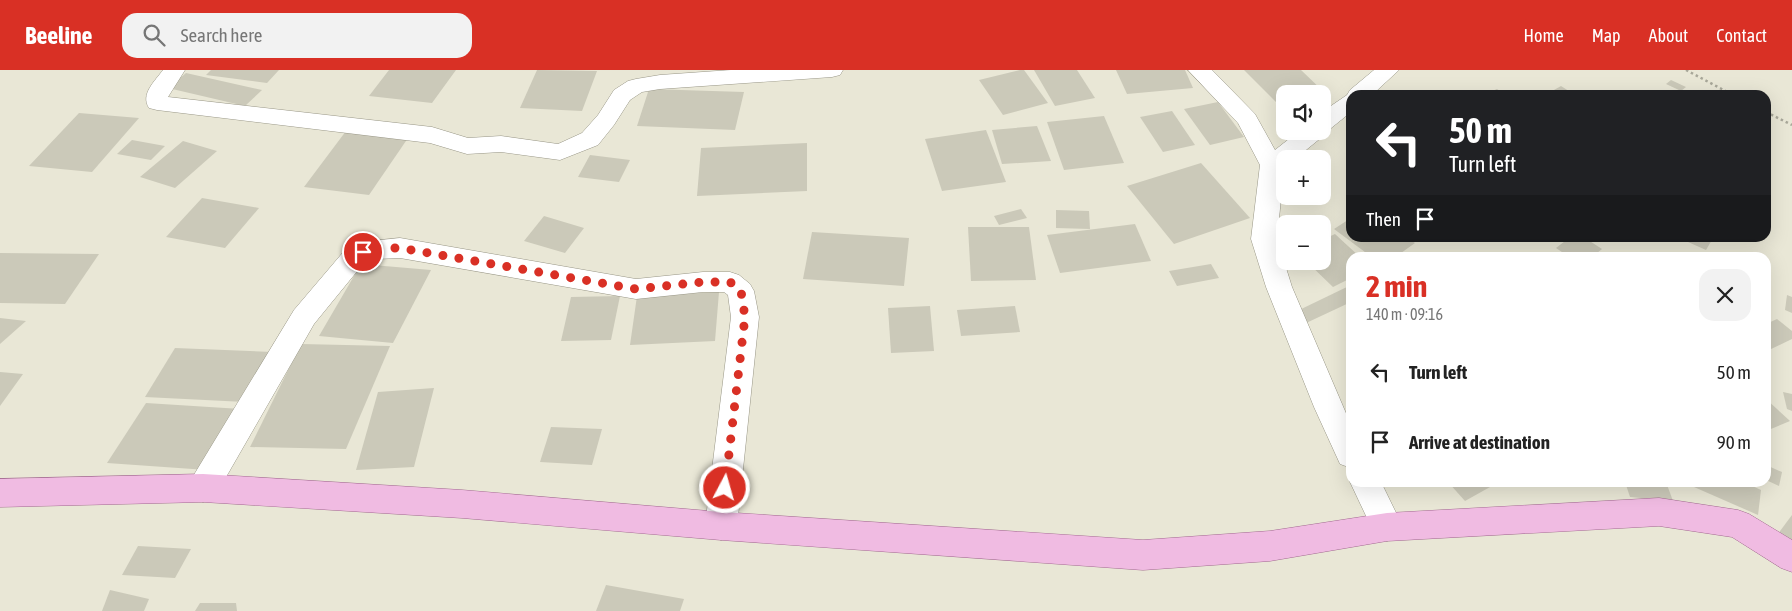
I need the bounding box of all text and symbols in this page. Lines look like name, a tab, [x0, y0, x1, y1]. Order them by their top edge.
search box	[122, 13, 472, 58]
icon: search	[140, 21, 168, 49]
text: Beeline	[25, 22, 92, 49]
text: Search here	[180, 24, 262, 46]
text: Home	[1524, 25, 1564, 46]
text: Map	[1592, 25, 1621, 46]
text: About	[1649, 25, 1688, 46]
text: Contact	[1716, 25, 1767, 46]
map controls	[1276, 85, 1331, 270]
button: sound	[1276, 85, 1331, 140]
icon: left	[1366, 110, 1431, 175]
text: 50 m	[1449, 110, 1512, 150]
button: +	[1276, 150, 1331, 205]
text: Turn left	[1449, 151, 1516, 177]
icon: arrive	[1411, 205, 1439, 233]
text: Then	[1366, 208, 1401, 230]
button: −	[1276, 215, 1331, 270]
pin	[342, 231, 384, 273]
icon: arrive	[349, 238, 377, 266]
text: 2 min	[1366, 269, 1427, 303]
button: close	[1699, 269, 1751, 321]
text: 140 m · 09:16	[1366, 305, 1443, 323]
icon: left	[1366, 358, 1394, 386]
text: Turn left	[1409, 361, 1467, 383]
text: 50 m	[1717, 361, 1751, 383]
icon: arrive	[1366, 428, 1394, 456]
text: Arrive at destination	[1409, 431, 1550, 453]
text: 90 m	[1717, 431, 1751, 453]
position arrow	[698, 461, 750, 513]

